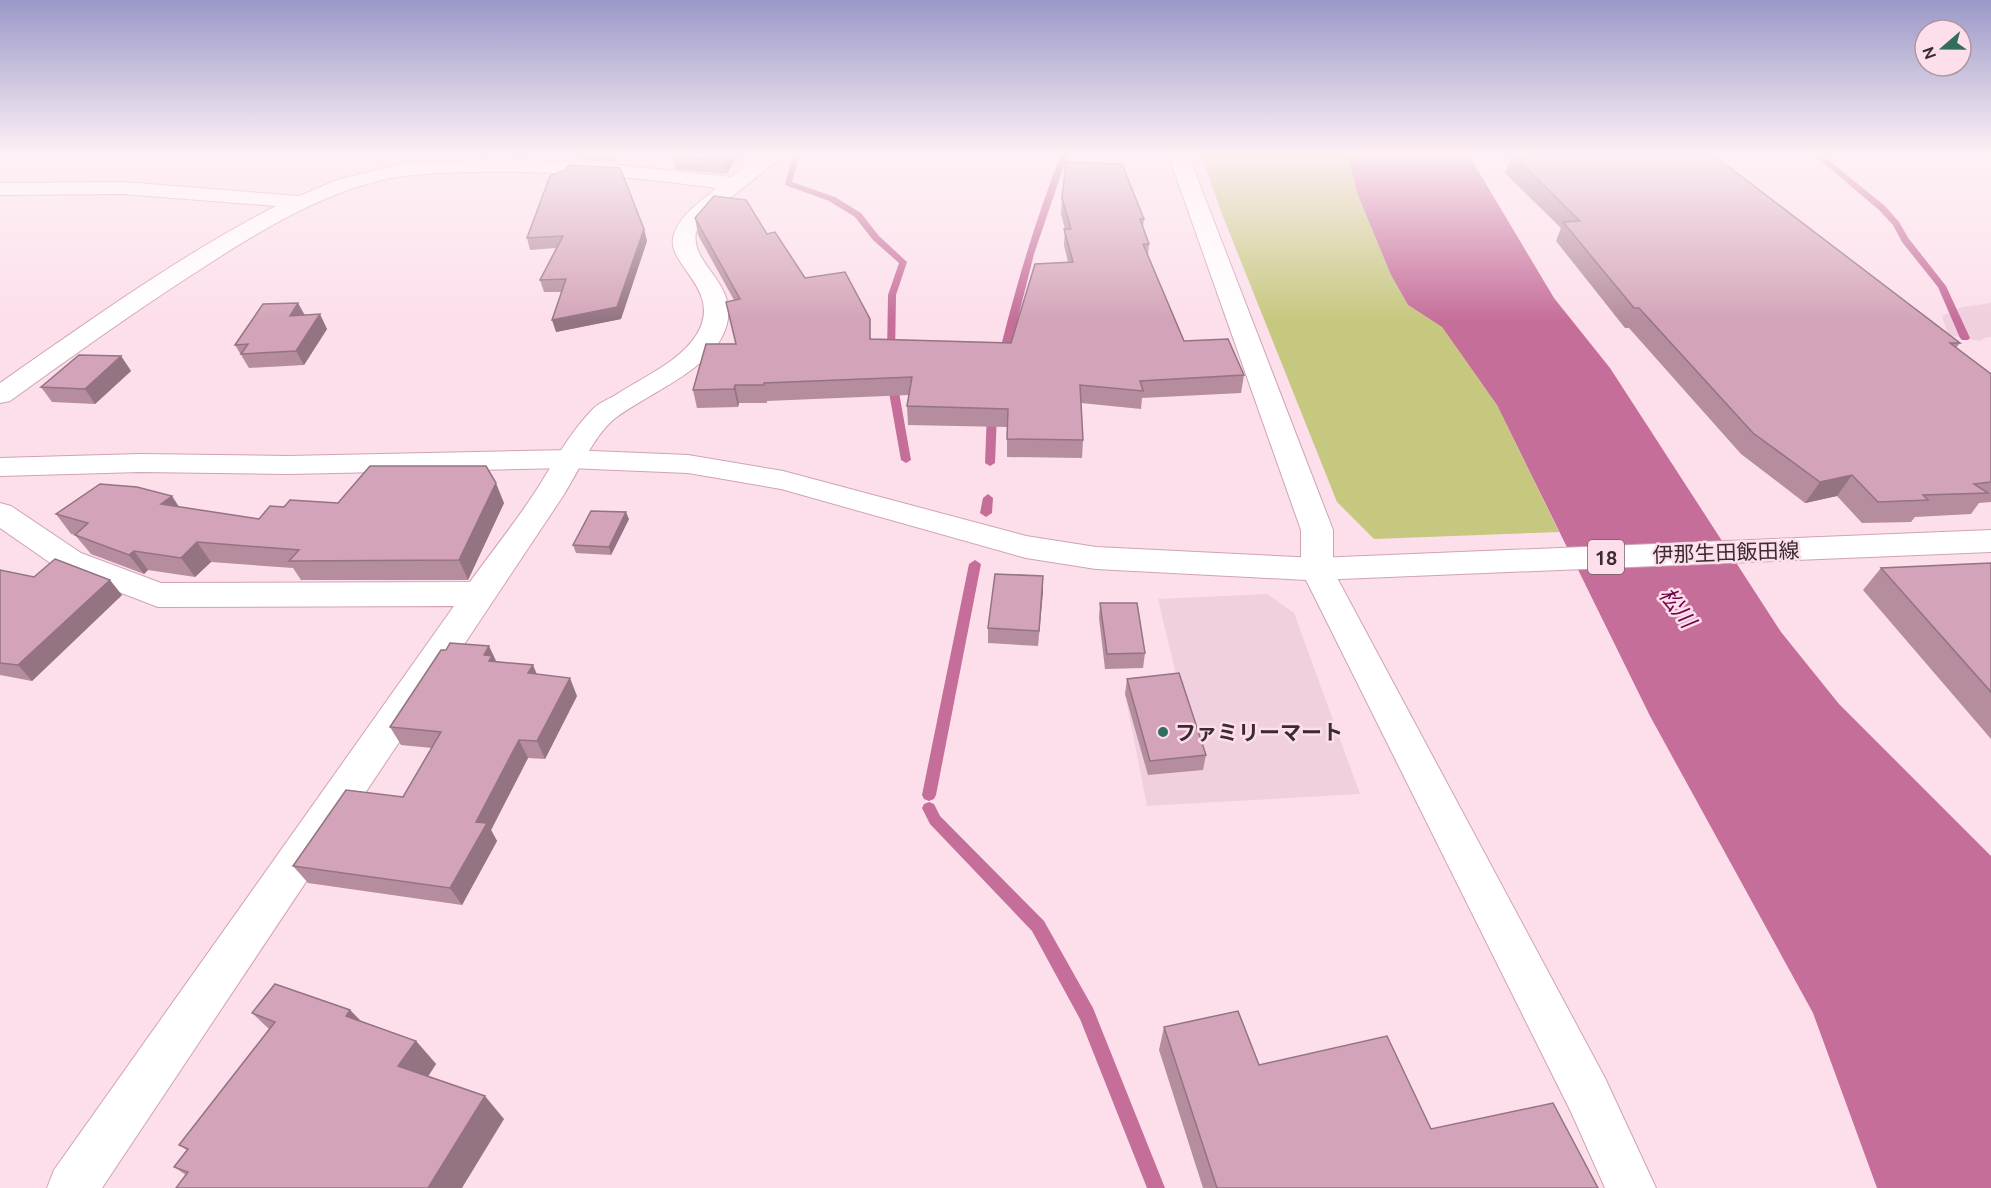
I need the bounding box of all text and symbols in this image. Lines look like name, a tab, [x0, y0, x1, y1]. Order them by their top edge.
north arrow	[1913, 18, 1973, 78]
text: N	[1918, 44, 1939, 62]
street label: 伊那生田飯田線	[1652, 537, 1800, 567]
road number: 18	[1588, 540, 1624, 574]
water label: 松川	[1655, 582, 1702, 634]
place label: ファミリーマート	[1175, 720, 1343, 744]
marker: ファミリーマート	[1156, 725, 1170, 739]

